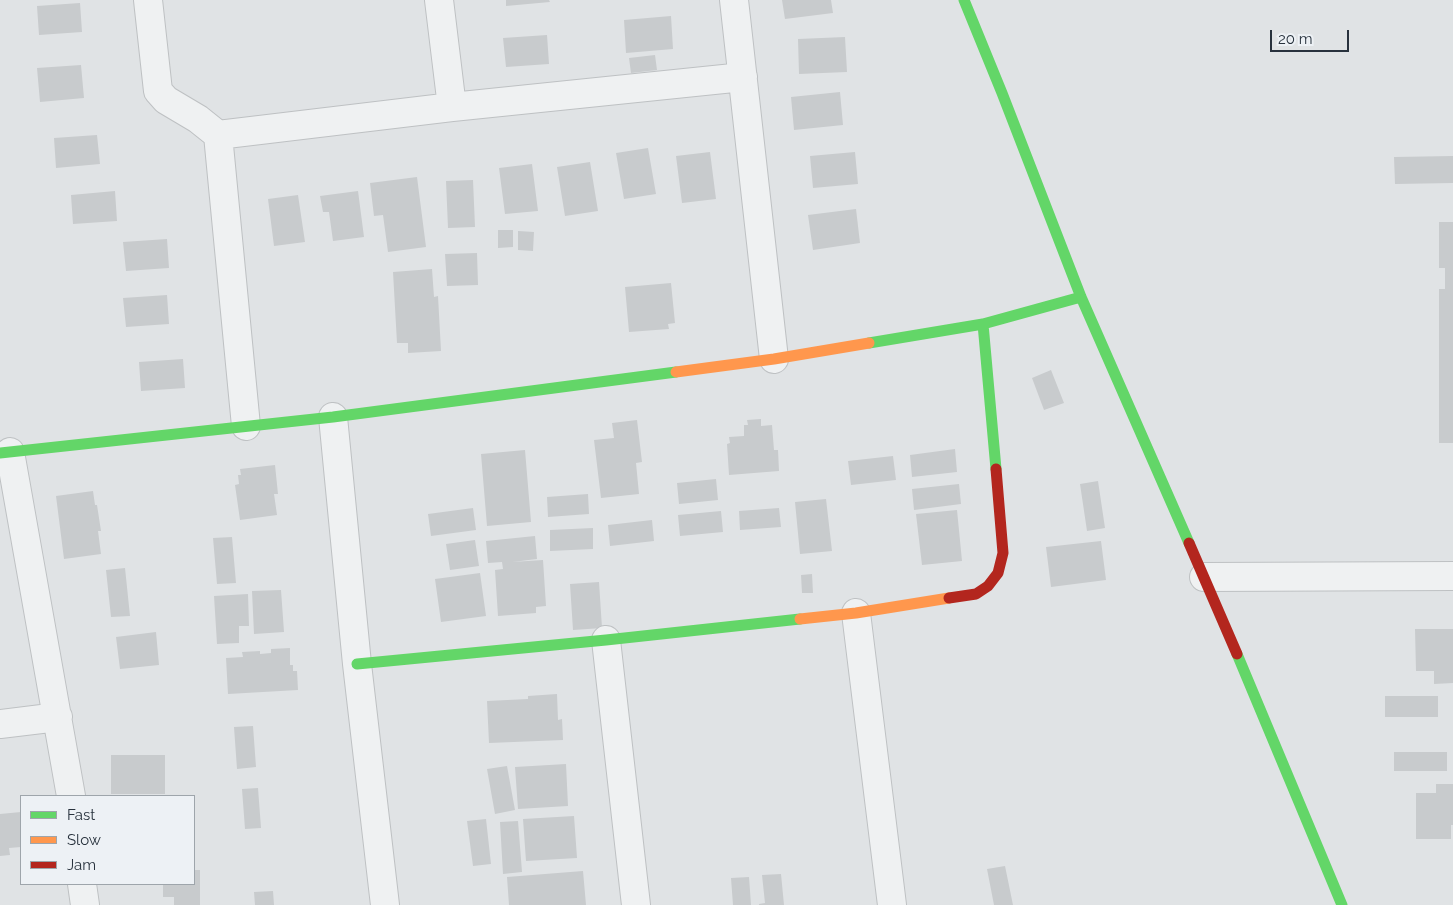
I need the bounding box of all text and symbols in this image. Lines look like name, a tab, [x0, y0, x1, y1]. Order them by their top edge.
scale bar	[1273, 20, 1352, 52]
text: 20 m	[1278, 30, 1313, 48]
legend	[20, 795, 195, 885]
text: Fast	[67, 806, 95, 824]
text: Slow	[67, 831, 101, 849]
text: Jam	[67, 856, 96, 874]

